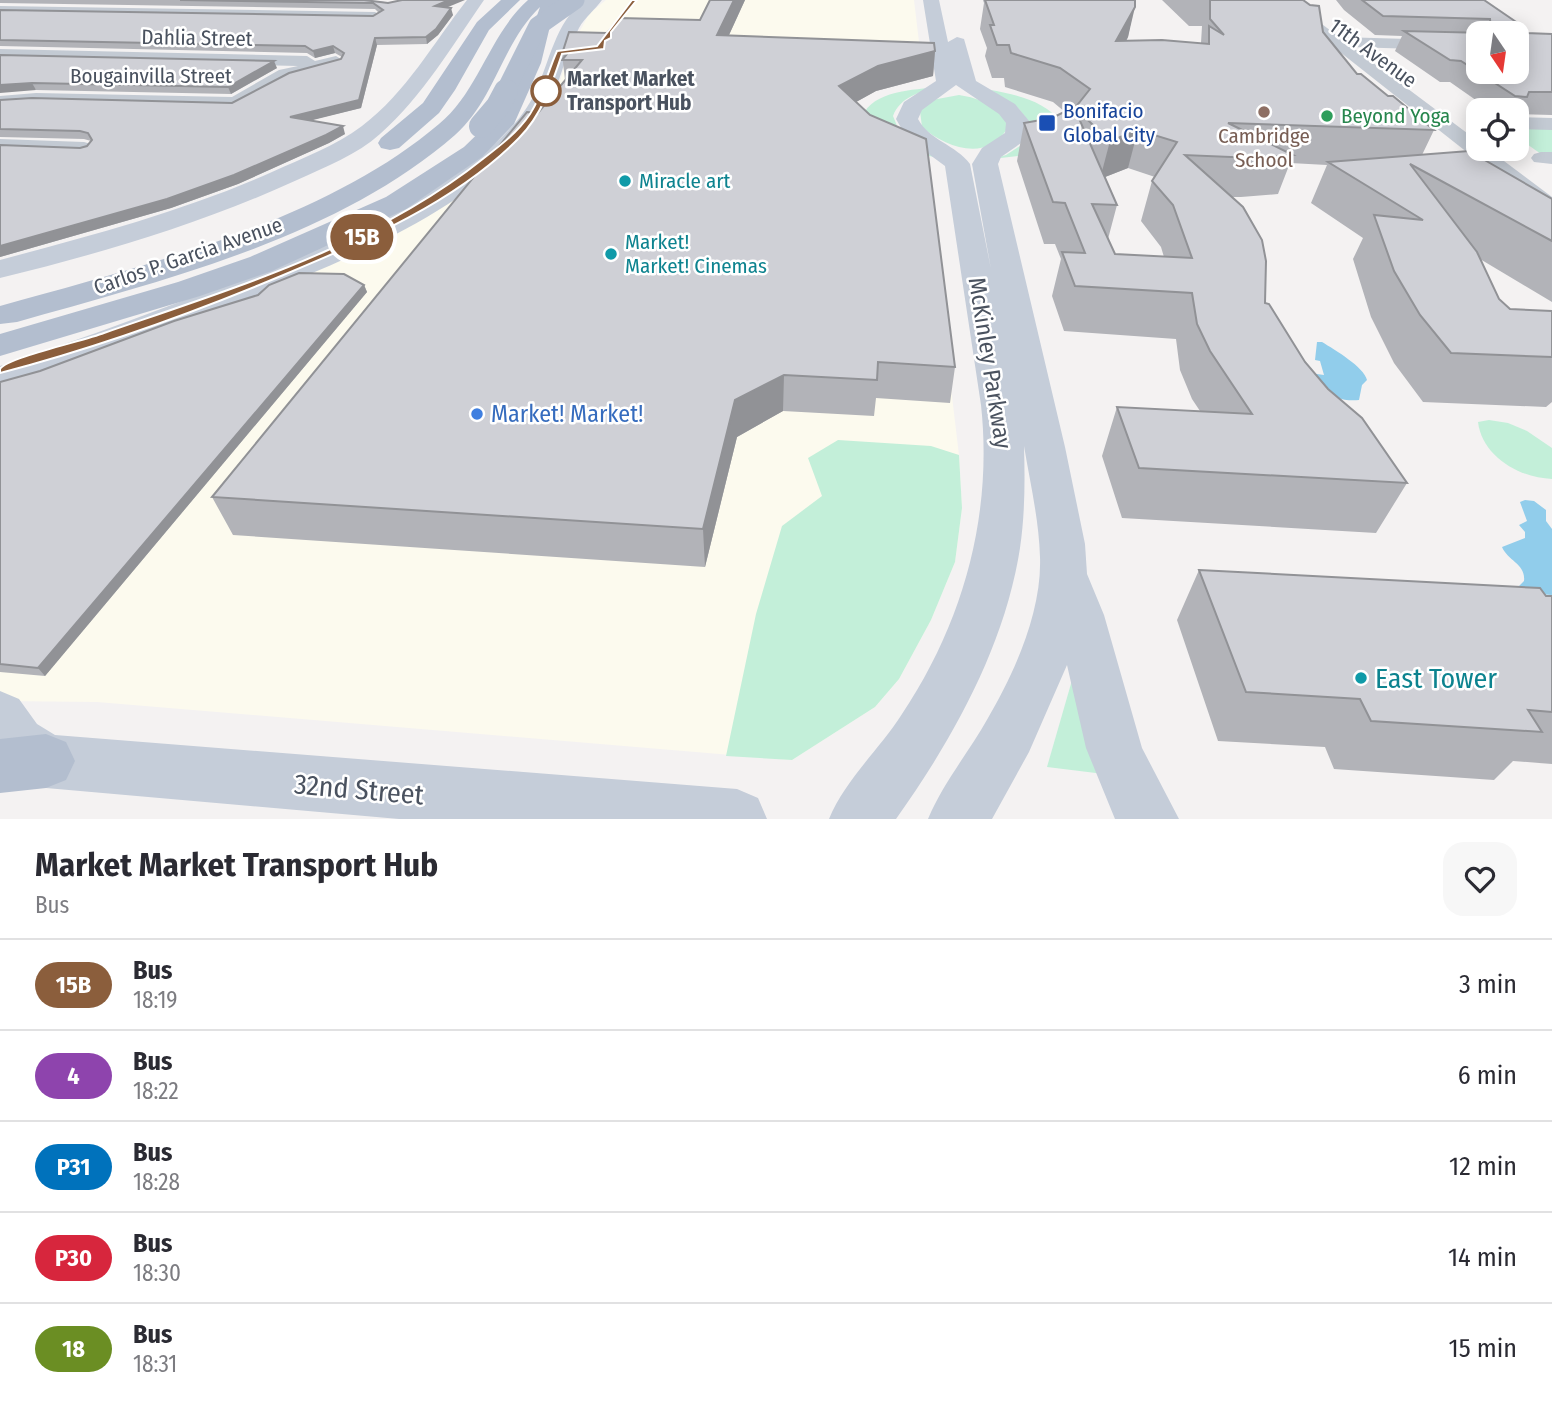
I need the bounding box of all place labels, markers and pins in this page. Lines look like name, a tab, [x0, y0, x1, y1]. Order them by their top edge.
place label: Market Market Transport Hub	[567, 66, 695, 116]
marker: Market Market Transport Hub	[531, 76, 561, 106]
place label: Bonifacio Global City	[1063, 98, 1156, 148]
place label: Beyond Yoga	[1341, 103, 1450, 129]
marker: Cambridge School	[1256, 104, 1272, 120]
marker: Beyond Yoga	[1319, 108, 1335, 124]
marker: Bonifacio Global City	[1037, 113, 1057, 133]
place label: Cambridge School	[1218, 123, 1310, 173]
place label: Miracle art	[639, 168, 731, 194]
marker: Miracle art	[617, 173, 633, 189]
place label: Market! Market! Cinemas	[625, 229, 767, 279]
marker: Market! Market! Cinemas	[603, 246, 619, 262]
place label: Market! Market!	[491, 400, 644, 428]
marker: Market! Market!	[469, 406, 485, 422]
place label: East Tower	[1375, 662, 1497, 695]
marker: East Tower	[1353, 670, 1369, 686]

